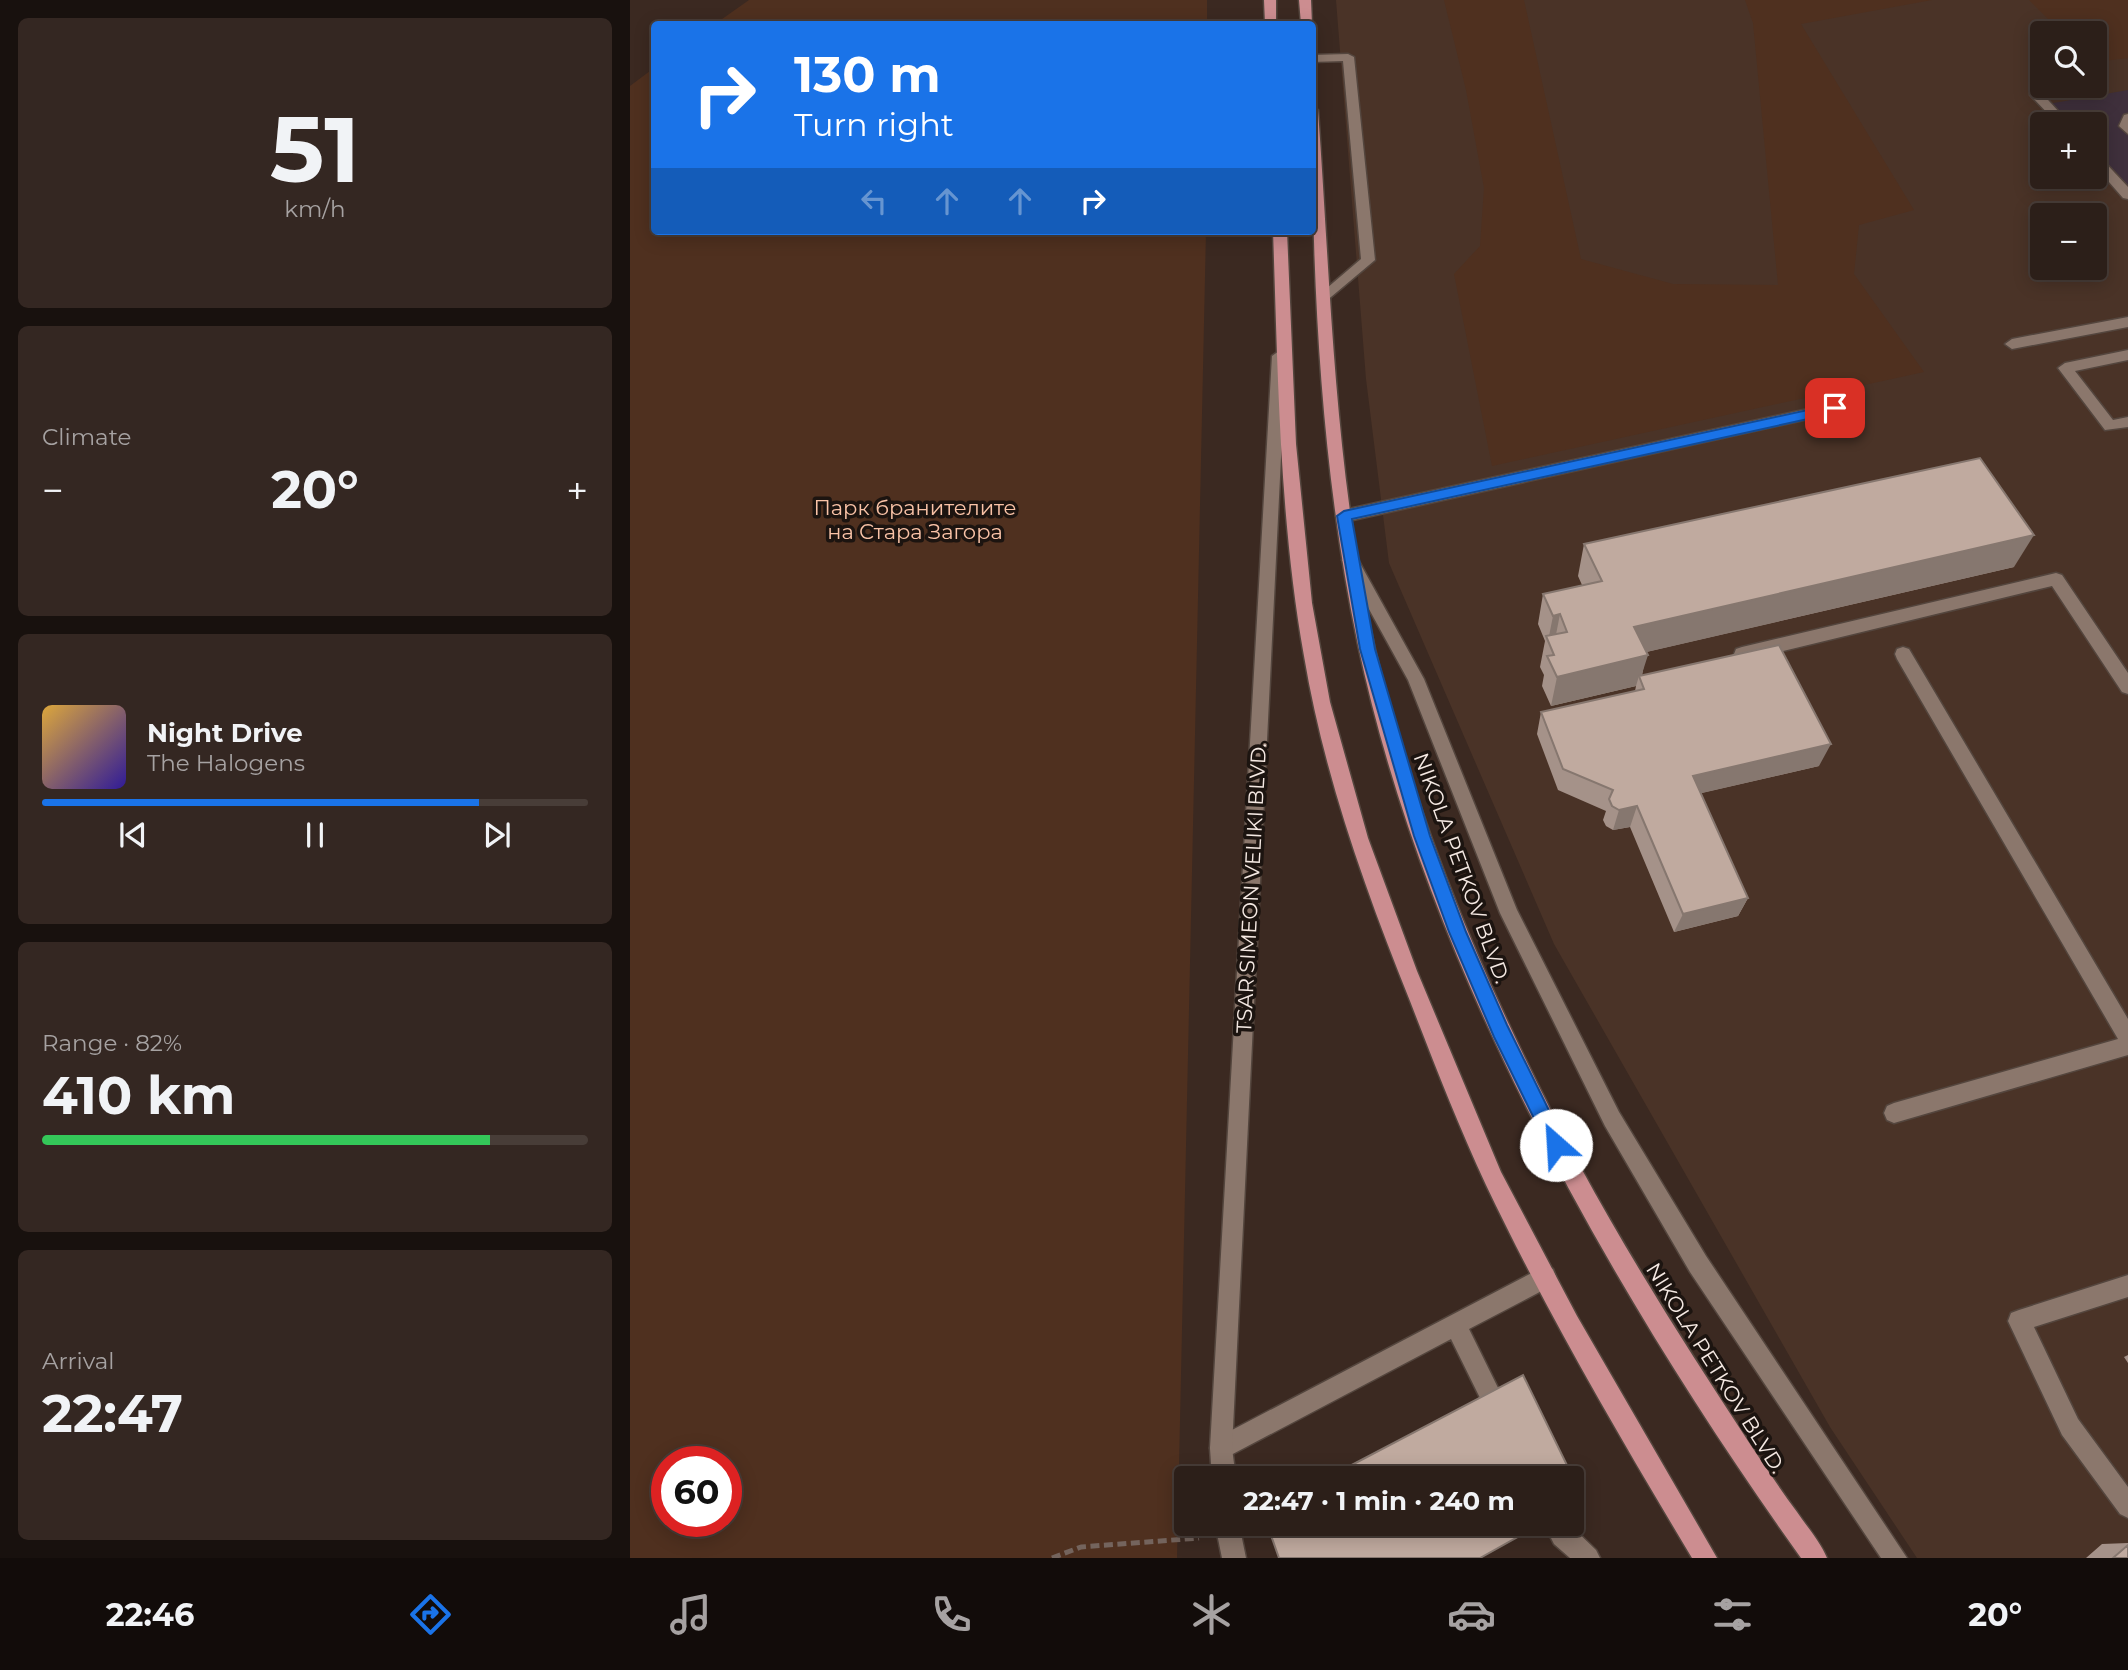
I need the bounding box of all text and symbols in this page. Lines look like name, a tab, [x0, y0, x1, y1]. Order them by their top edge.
map controls	[2030, 21, 2107, 280]
button: search	[2030, 21, 2107, 98]
text: 130 m	[794, 45, 941, 104]
icon: right	[679, 49, 770, 140]
text: 51	[270, 94, 360, 205]
text: Turn right	[794, 105, 954, 144]
button: +	[2030, 112, 2107, 189]
icon: left	[855, 182, 893, 220]
icon: ahead	[928, 182, 966, 220]
icon: ahead	[1001, 182, 1039, 220]
icon: right	[1074, 182, 1112, 220]
text: km/h	[284, 195, 346, 223]
button: −	[2030, 203, 2107, 280]
pin	[1805, 378, 1865, 438]
icon: arrive	[1816, 389, 1854, 427]
text: Climate	[42, 423, 131, 451]
text: 20°	[271, 458, 359, 521]
text: −	[42, 467, 64, 514]
text: +	[566, 467, 588, 514]
park label: Парк бранителите на Стара Загора	[813, 495, 1017, 544]
text: Night Drive	[147, 717, 303, 749]
street label: TSAR SIMEON VELIKI BLVD.	[1231, 742, 1271, 1034]
text: The Halogens	[147, 749, 305, 777]
street label: NIKOLA PETKOV BLVD.	[1409, 749, 1515, 987]
icon: previous	[114, 816, 152, 854]
icon: pause	[296, 816, 334, 854]
icon: next	[478, 816, 516, 854]
text: Range · 82%	[42, 1029, 182, 1057]
text: 410 km	[42, 1064, 235, 1127]
position arrow	[1519, 1108, 1593, 1182]
street label: NIKOLA PETKOV BLVD.	[1641, 1258, 1791, 1478]
text: Arrival	[42, 1347, 115, 1375]
text: 22:47	[42, 1382, 183, 1445]
speed limit sign: 60	[651, 1446, 742, 1537]
text: 22:47 · 1 min · 240 m	[1243, 1485, 1515, 1517]
icon: directions	[406, 1590, 455, 1639]
icon: music	[666, 1590, 715, 1639]
icon: phone	[927, 1590, 976, 1639]
icon: climate	[1187, 1590, 1236, 1639]
icon: car	[1447, 1590, 1496, 1639]
icon: filters	[1708, 1590, 1757, 1639]
text: 22:46	[106, 1595, 194, 1634]
text: 20°	[1968, 1595, 2022, 1634]

